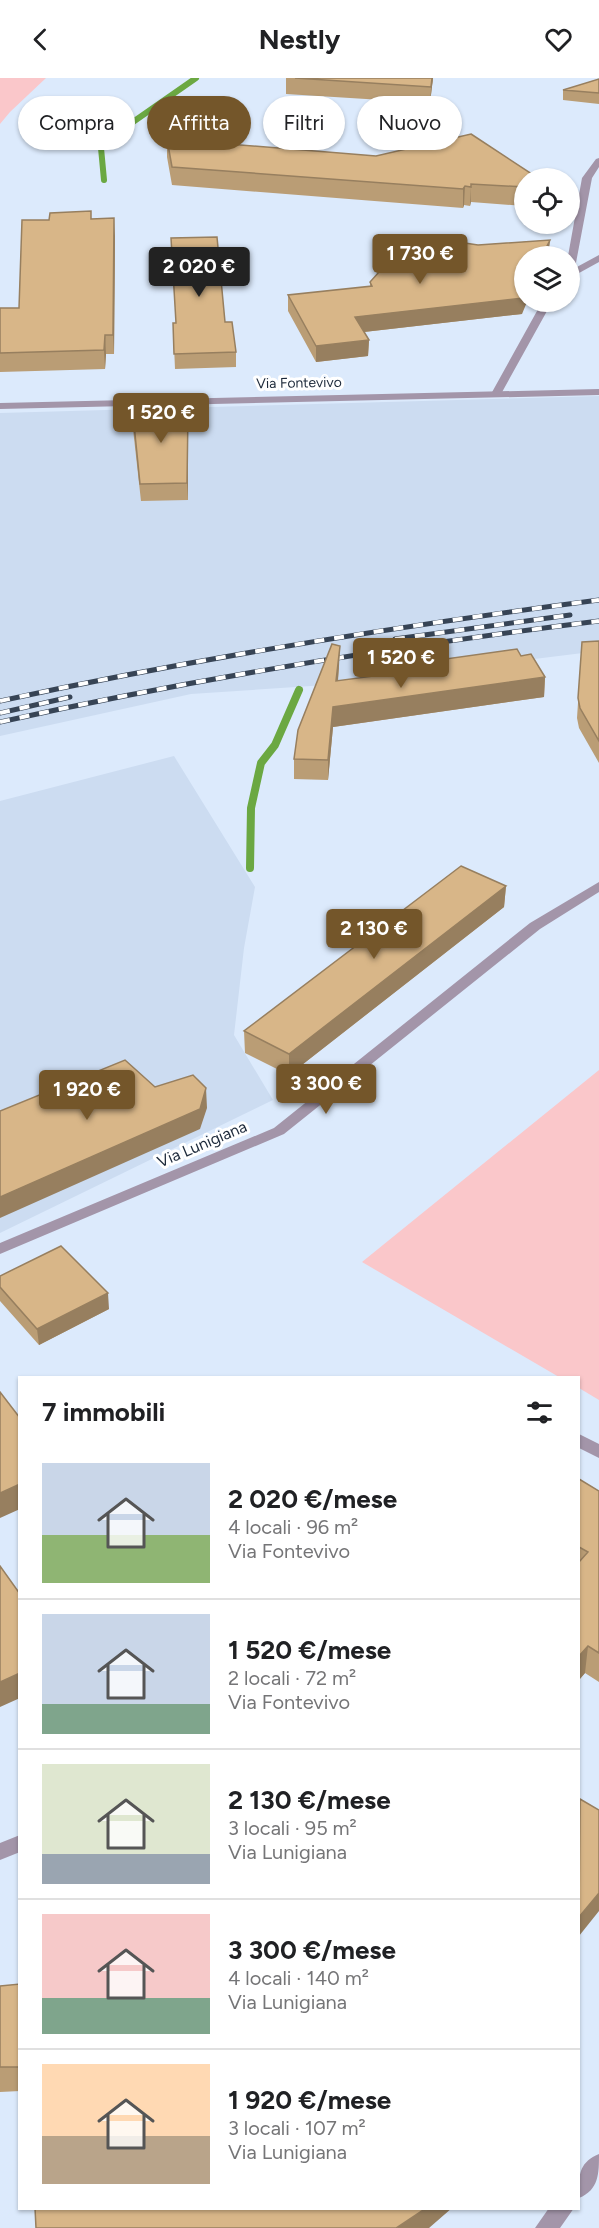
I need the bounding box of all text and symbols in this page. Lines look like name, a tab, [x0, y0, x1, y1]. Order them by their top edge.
icon: back	[24, 23, 57, 56]
text: Nestly	[259, 23, 340, 56]
icon: heart	[542, 23, 575, 56]
chip: Compra	[18, 96, 135, 150]
chip: Affitta	[147, 96, 251, 150]
chip: Filtri	[263, 96, 345, 150]
chip: Nuovo	[357, 96, 462, 150]
map controls	[514, 168, 580, 312]
button: locate	[514, 168, 580, 234]
pin: 1 730 €	[365, 234, 475, 285]
text: 1 730 €	[386, 241, 454, 265]
button: layers	[514, 246, 580, 312]
pin: 2 020 €	[144, 247, 254, 298]
text: 2 020 €	[163, 254, 235, 278]
street label: Via Fontevivo	[256, 374, 342, 392]
pin: 1 520 €	[106, 393, 216, 444]
text: 1 520 €	[127, 400, 195, 424]
pin: 1 520 €	[346, 638, 456, 689]
text: 1 520 €	[367, 645, 435, 669]
pin: 2 130 €	[319, 909, 429, 960]
text: 2 130 €	[340, 916, 408, 940]
pin: 3 300 €	[271, 1064, 381, 1115]
pin: 1 920 €	[32, 1070, 142, 1121]
text: 3 300 €	[290, 1071, 362, 1095]
text: 1 920 €	[53, 1077, 121, 1101]
street label: Via Lunigiana	[154, 1117, 250, 1171]
text: 7 immobili	[42, 1396, 165, 1428]
icon: filters	[523, 1396, 556, 1429]
text: 2 020 €/mese	[228, 1483, 397, 1515]
icon: home	[90, 1487, 162, 1559]
text: 4 locali · 96 m²	[228, 1515, 358, 1539]
text: Via Fontevivo	[228, 1539, 350, 1563]
text: 1 520 €/mese	[228, 1634, 391, 1666]
icon: home	[90, 1638, 162, 1710]
text: 2 locali · 72 m²	[228, 1666, 356, 1690]
text: Via Fontevivo	[228, 1690, 350, 1714]
text: 2 130 €/mese	[228, 1784, 391, 1816]
icon: home	[90, 1788, 162, 1860]
text: 3 locali · 95 m²	[228, 1816, 357, 1840]
text: Via Lunigiana	[228, 1840, 347, 1864]
text: 3 300 €/mese	[228, 1934, 396, 1966]
icon: home	[90, 1938, 162, 2010]
text: 4 locali · 140 m²	[228, 1966, 369, 1990]
text: Via Lunigiana	[228, 1990, 347, 2014]
text: 1 920 €/mese	[228, 2084, 391, 2116]
icon: home	[90, 2088, 162, 2160]
text: 3 locali · 107 m²	[228, 2116, 366, 2140]
text: Via Lunigiana	[228, 2140, 347, 2164]

